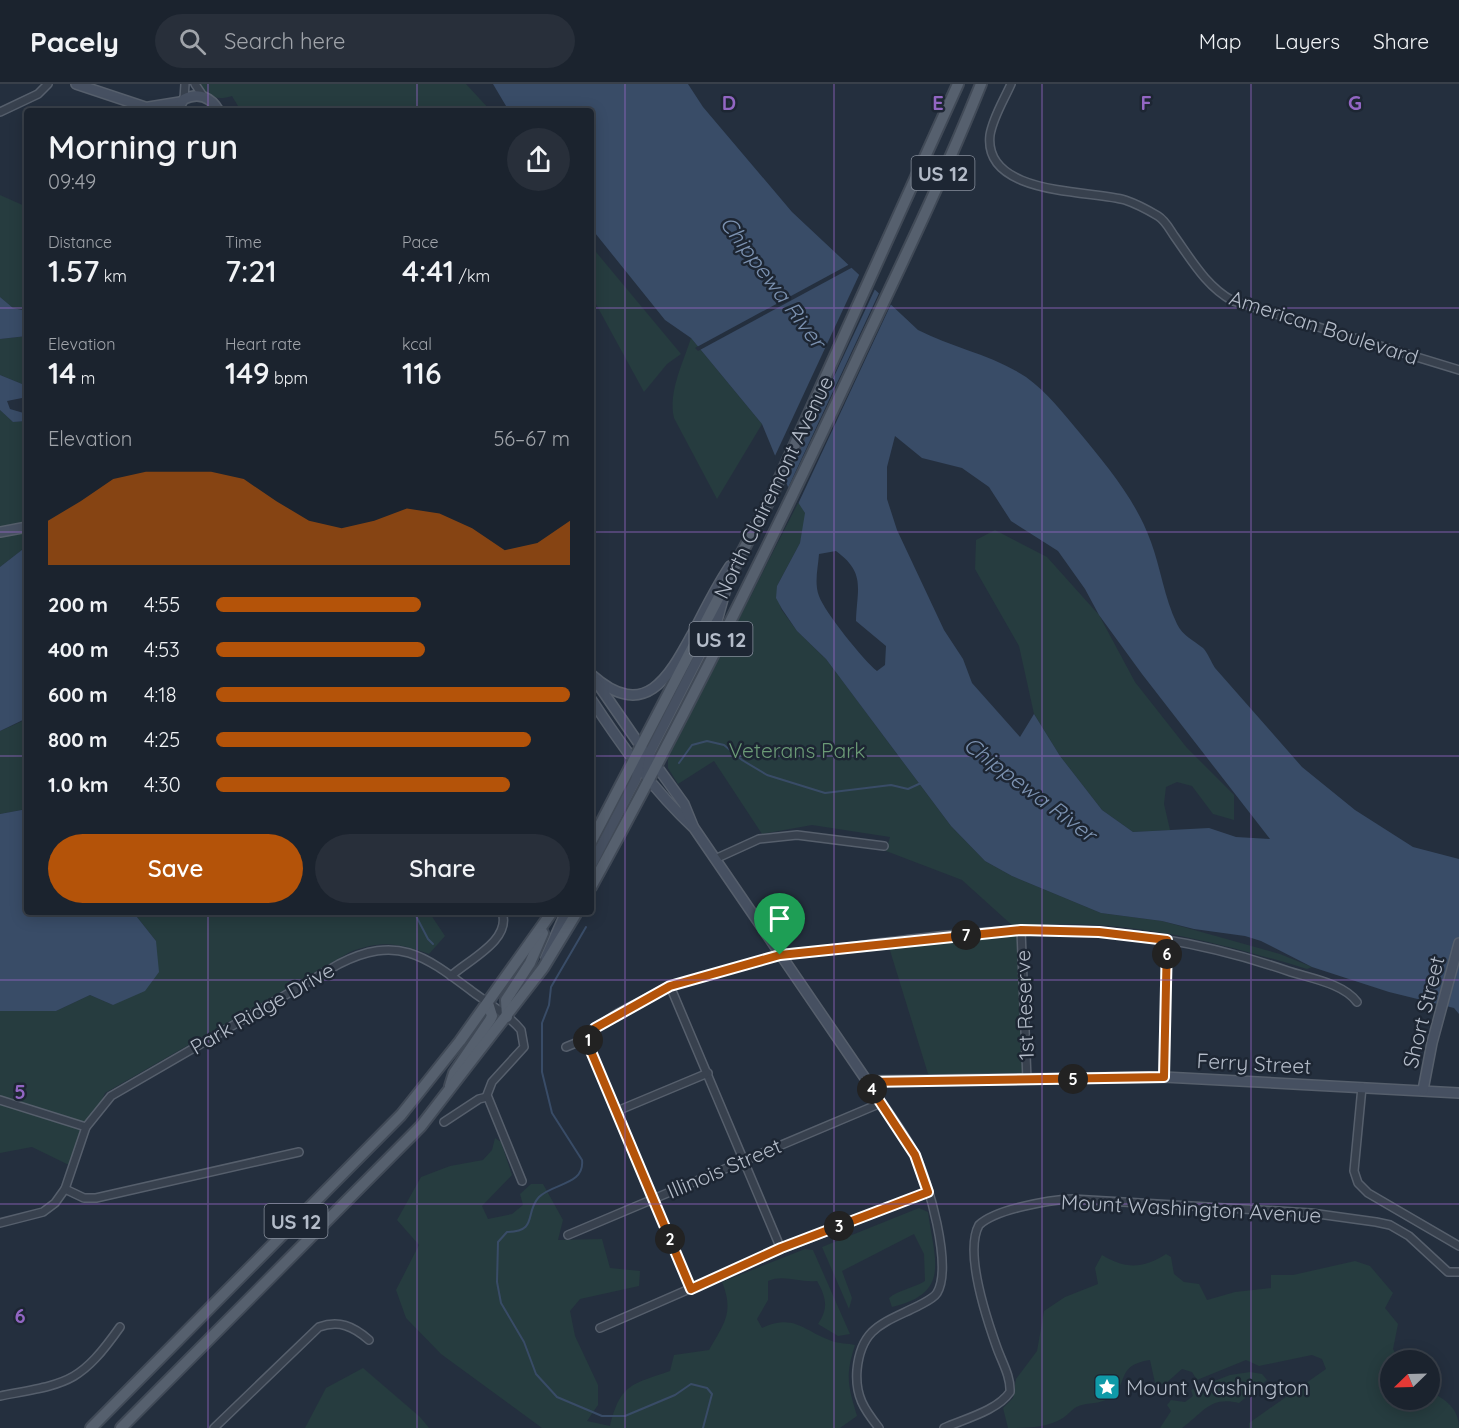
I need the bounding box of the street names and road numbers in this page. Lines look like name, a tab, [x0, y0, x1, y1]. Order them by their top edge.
road number: US 12	[912, 156, 974, 190]
street label: American Boulevard	[1226, 284, 1422, 370]
street label: North Clairemont Avenue	[708, 371, 838, 603]
road number: US 12	[690, 622, 752, 656]
street label: 1st Reserve	[1009, 950, 1039, 1060]
street label: Short Street	[1397, 953, 1449, 1071]
street label: Park Ridge Drive	[185, 956, 339, 1060]
street label: Ferry Street	[1196, 1047, 1312, 1079]
street label: Illinois Street	[663, 1132, 785, 1204]
street label: Mount Washington Avenue	[1060, 1188, 1322, 1228]
road number: US 12	[264, 1204, 328, 1238]

